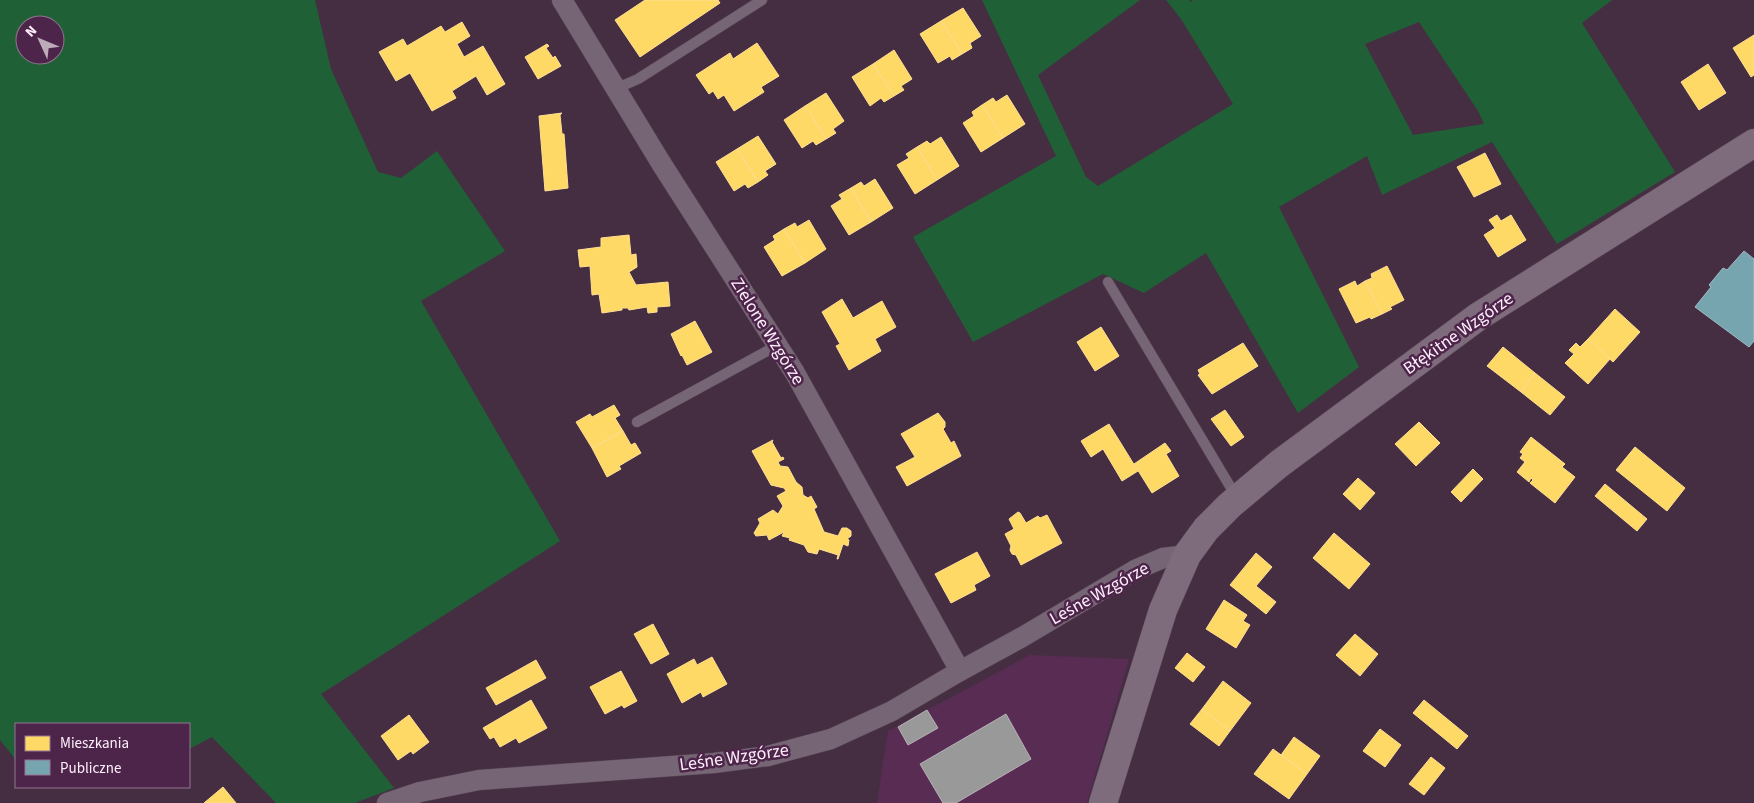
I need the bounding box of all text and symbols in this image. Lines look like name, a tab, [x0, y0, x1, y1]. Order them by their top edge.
north arrow	[15, 15, 65, 65]
text: N	[21, 21, 42, 42]
street label: Zielone Wzgórze	[725, 273, 811, 390]
street label: Błękitne Wzgórze	[1398, 286, 1518, 381]
street label: Leśne Wzgórze	[1045, 556, 1153, 631]
legend	[15, 723, 190, 788]
text: Mieszkania	[60, 733, 129, 754]
street label: Leśne Wzgórze	[678, 737, 790, 778]
text: Publiczne	[60, 758, 121, 779]

